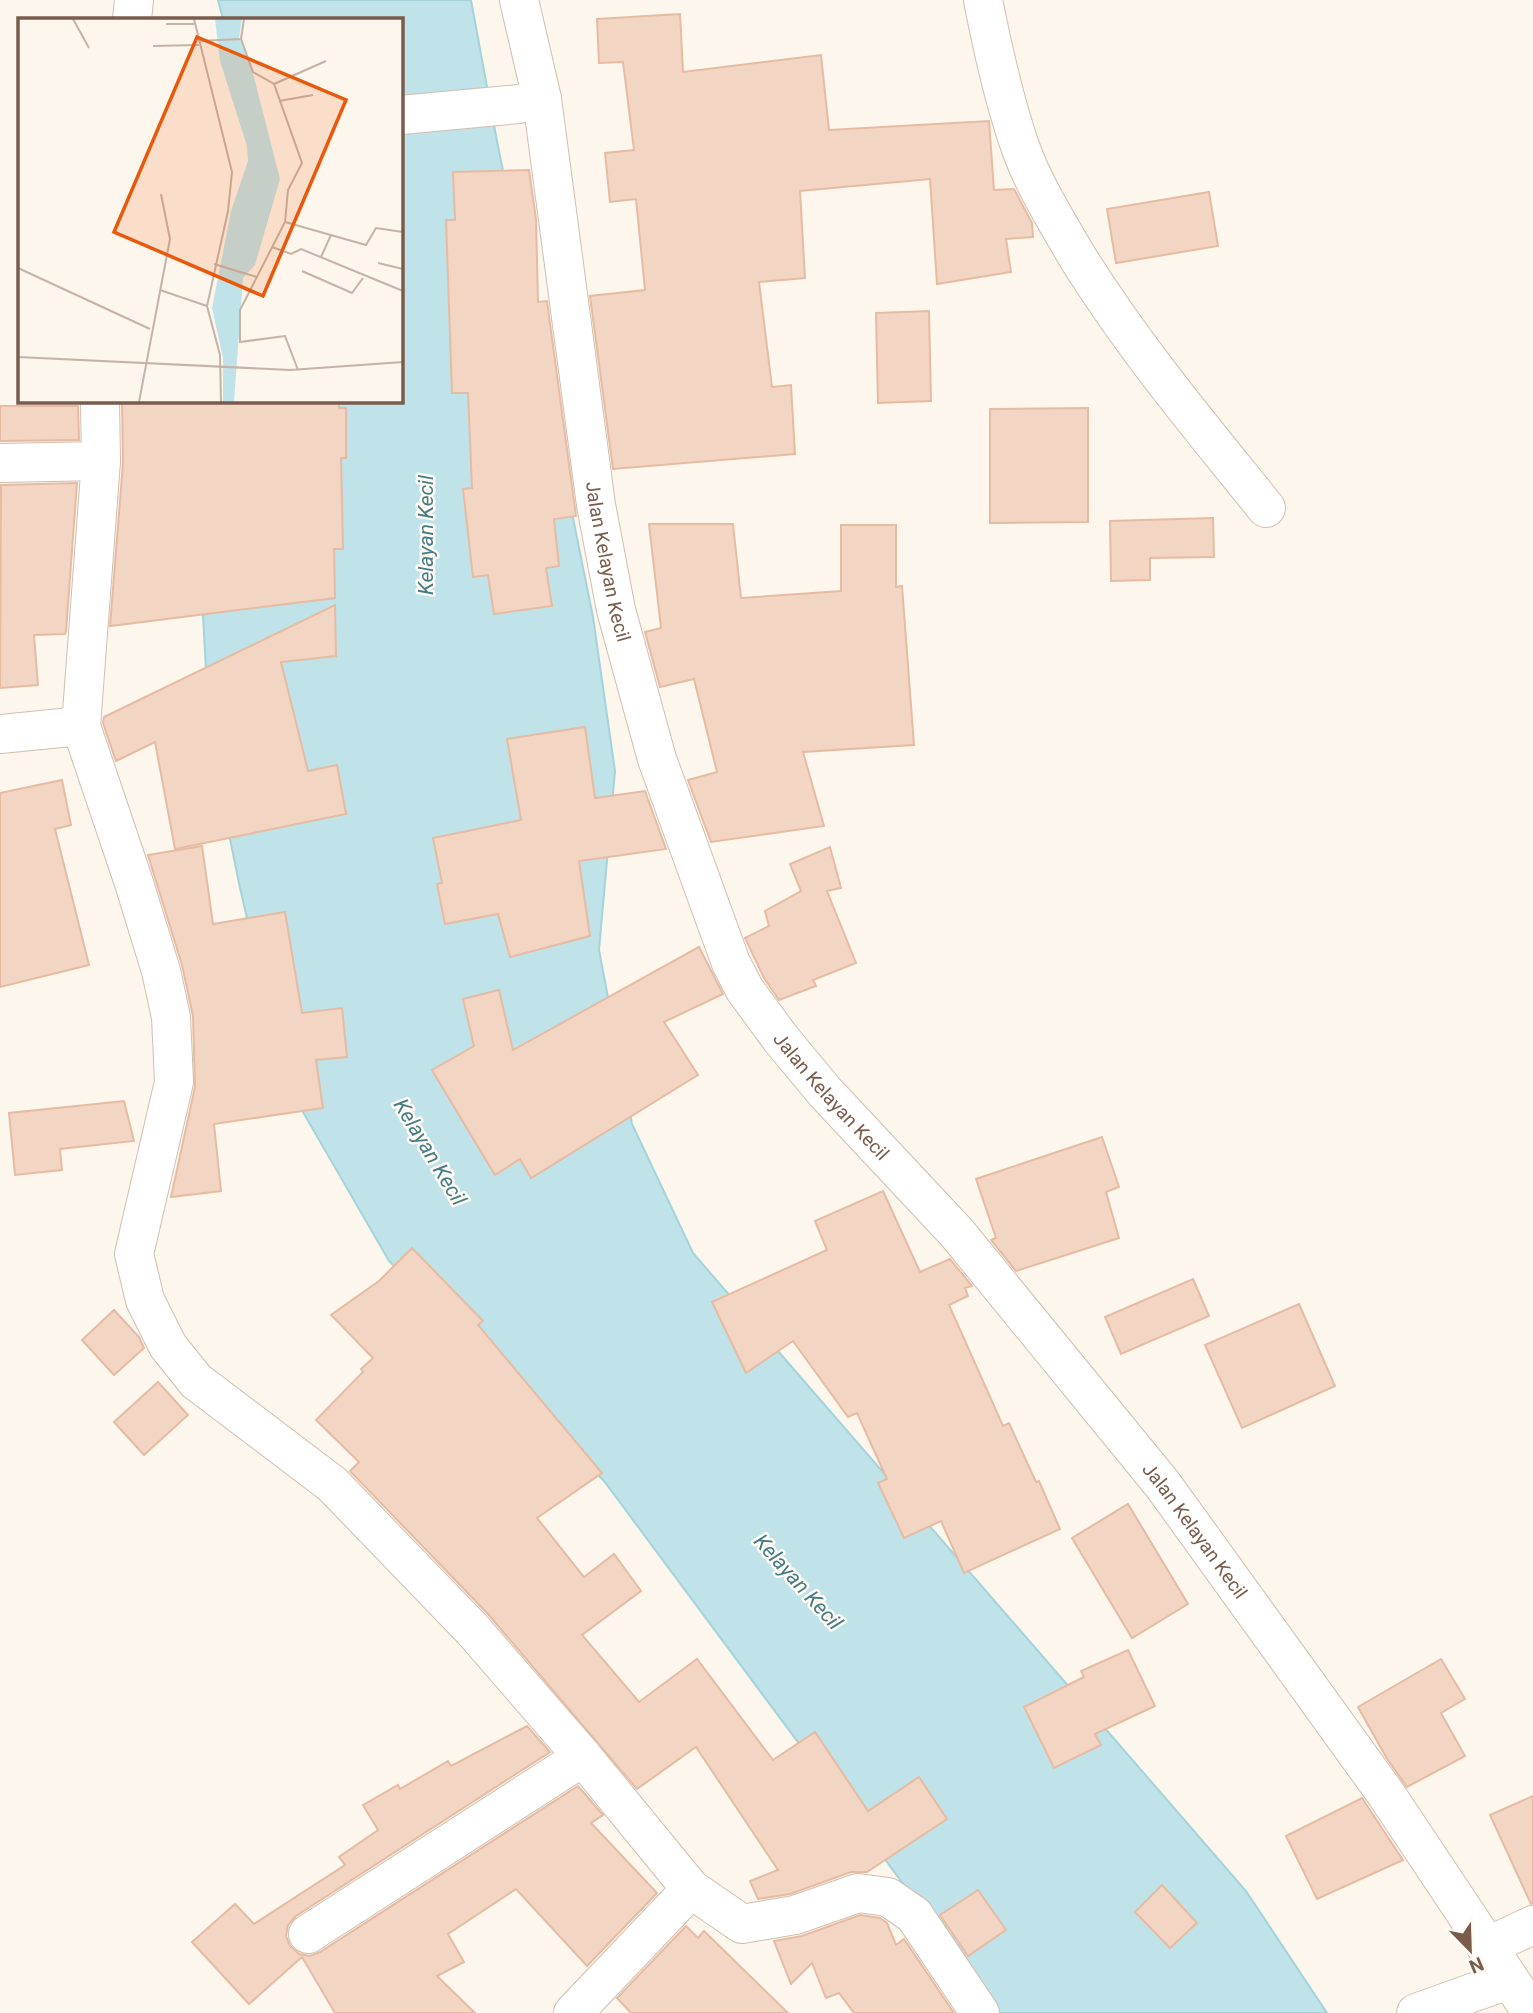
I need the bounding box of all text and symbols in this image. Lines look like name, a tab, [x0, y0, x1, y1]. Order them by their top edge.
inset map	[18, 18, 402, 402]
water label: Kelayan Kecil	[414, 474, 438, 595]
street label: Jalan Kelayan Kecil	[581, 480, 636, 644]
street label: Jalan Kelayan Kecil	[769, 1028, 894, 1165]
water label: Kelayan Kecil	[389, 1094, 472, 1211]
street label: Jalan Kelayan Kecil	[1138, 1458, 1253, 1603]
water label: Kelayan Kecil	[749, 1529, 848, 1635]
north arrow	[1435, 1915, 1505, 1985]
text: N	[1466, 1952, 1487, 1978]

